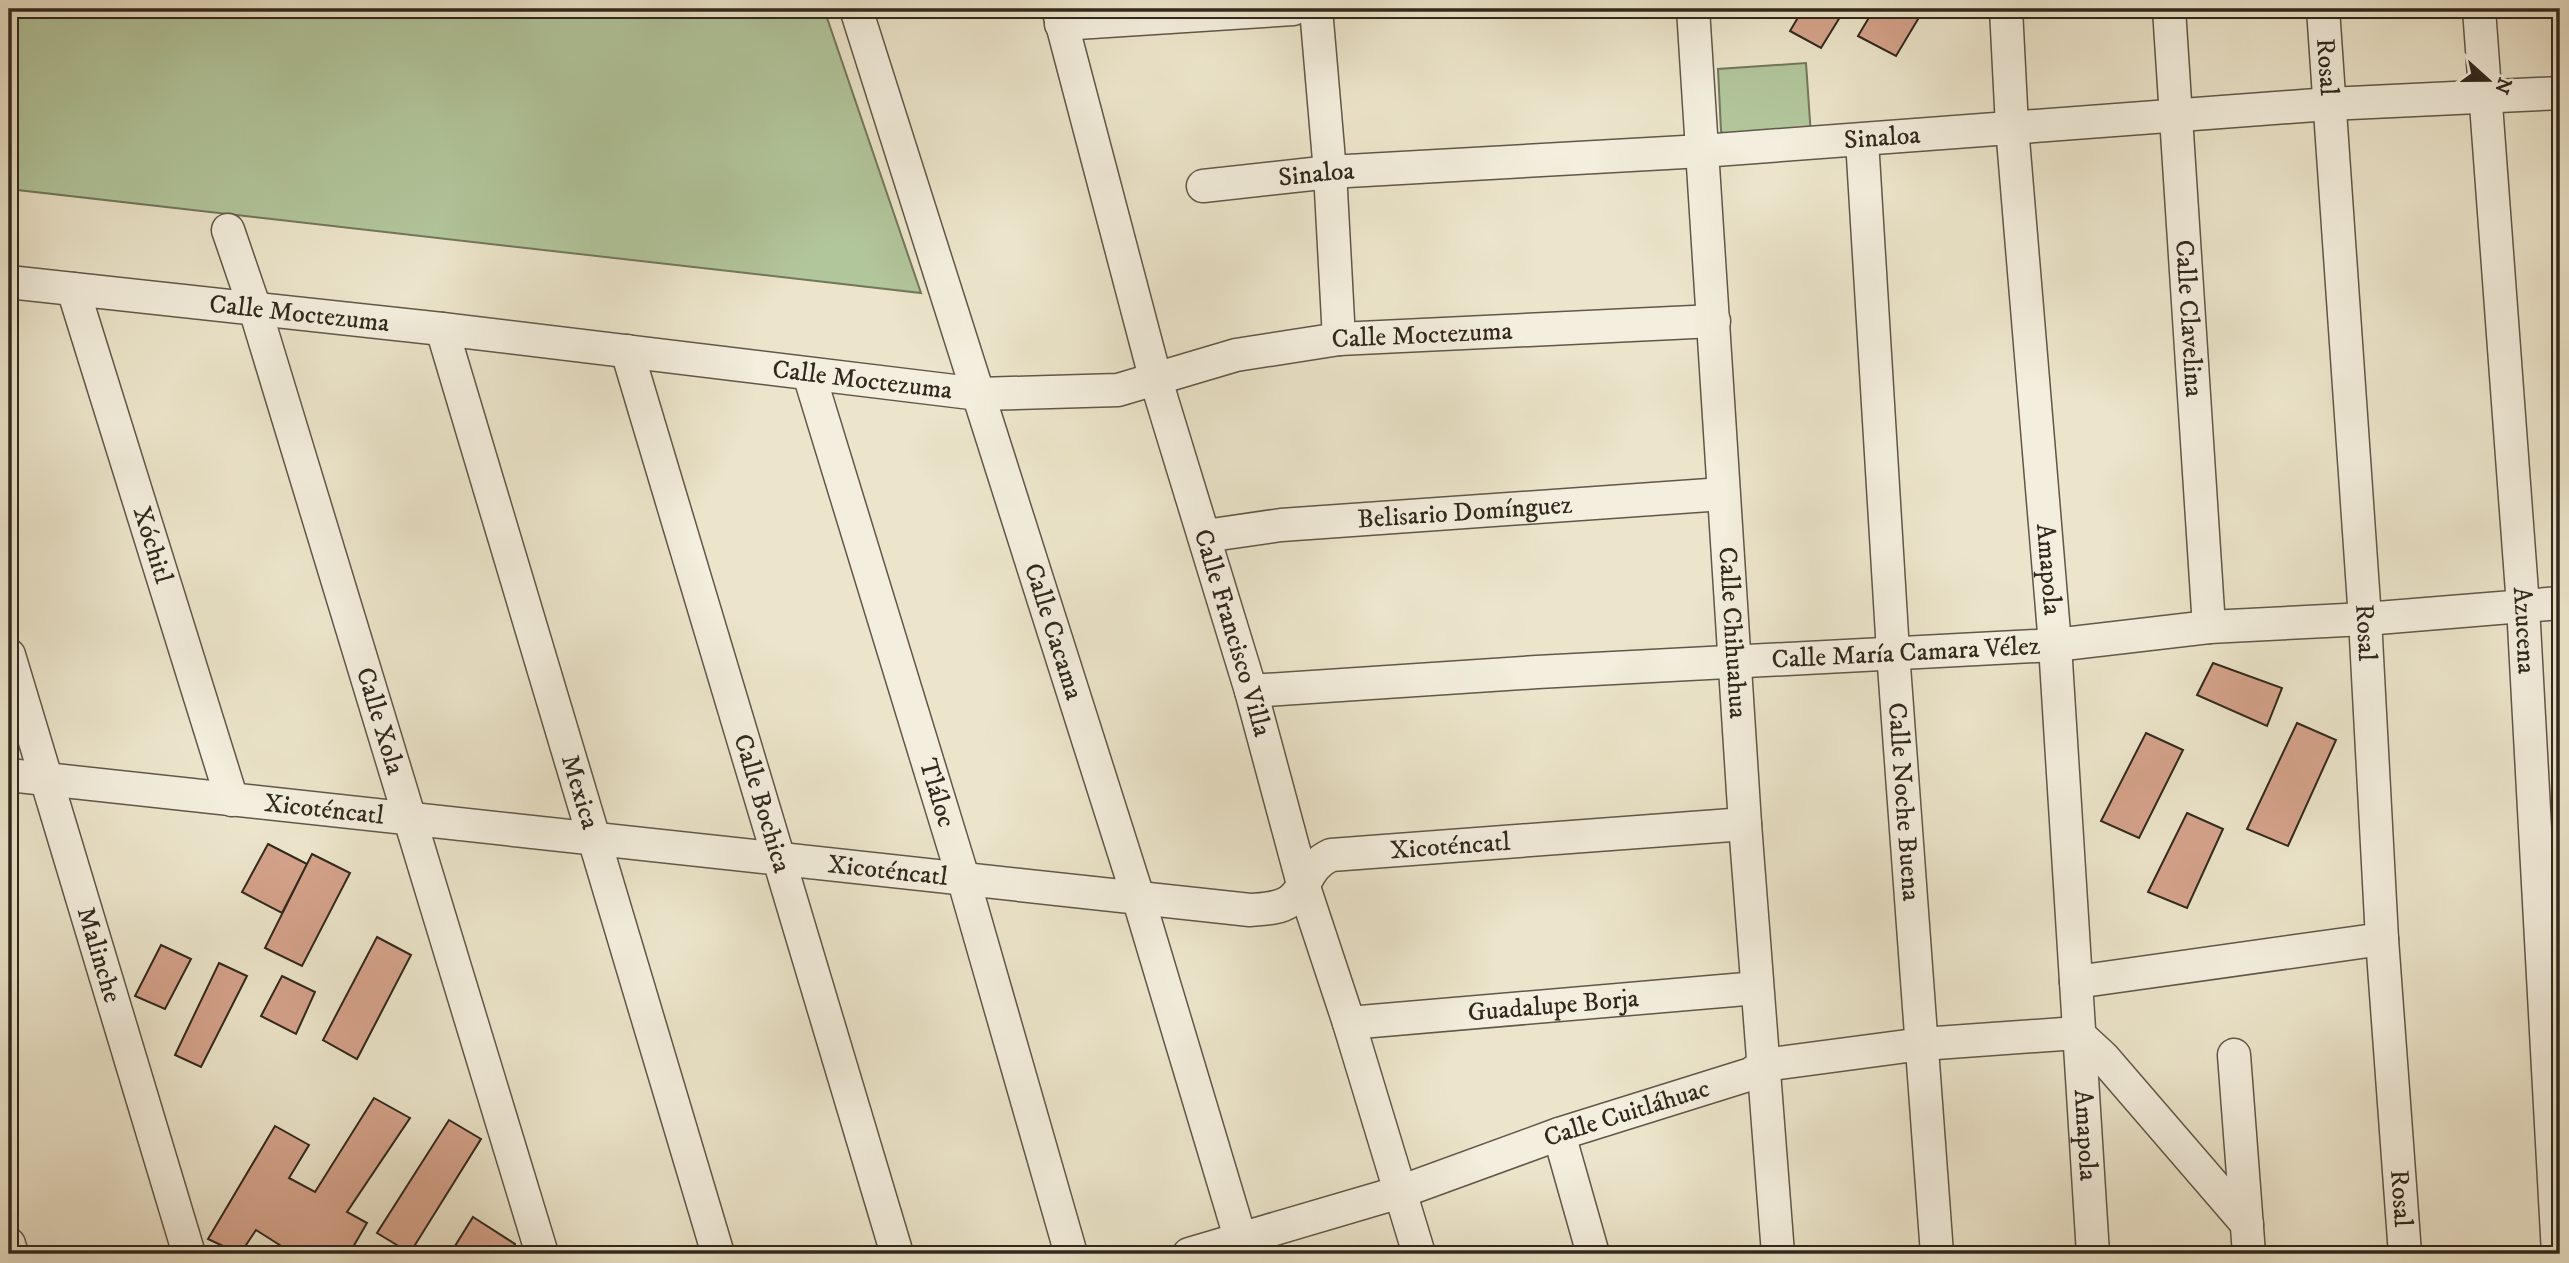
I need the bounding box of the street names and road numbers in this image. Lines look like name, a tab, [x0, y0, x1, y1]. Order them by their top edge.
street label: Rosal	[2309, 37, 2345, 97]
street label: Sinaloa	[1843, 118, 1921, 157]
street label: Sinaloa	[1277, 154, 1355, 194]
street label: Calle Clavelina	[2167, 239, 2211, 398]
street label: Calle Moctezuma	[208, 287, 391, 340]
street label: Calle Moctezuma	[1331, 314, 1513, 356]
street label: Calle Moctezuma	[771, 353, 954, 407]
street label: Belisario Domínguez	[1356, 488, 1573, 536]
street label: Xóchitl	[125, 502, 180, 588]
street label: Amapola	[2028, 522, 2069, 616]
street label: Calle Francisco Villa	[1186, 525, 1279, 740]
street label: Calle Chihuahua	[1711, 546, 1755, 720]
street label: Calle Cacama	[1017, 559, 1091, 704]
street label: Azucena	[2505, 586, 2543, 675]
street label: Rosal	[2347, 603, 2384, 662]
street label: Calle María Camara Vélez	[1771, 629, 2041, 676]
street label: Calle Xola	[348, 663, 412, 778]
street label: Calle Noche Buena	[1880, 701, 1928, 902]
street label: Calle Bochica	[726, 730, 799, 877]
street label: Mexica	[553, 751, 607, 833]
street label: Tláloc	[911, 755, 963, 831]
street label: Xicoténcatl	[263, 786, 386, 832]
street label: Xicoténcatl	[1389, 825, 1512, 867]
street label: Xicoténcatl	[826, 848, 950, 894]
street label: Malinche	[69, 903, 129, 1007]
street label: Guadalupe Borja	[1466, 982, 1640, 1029]
street label: Calle Cuitláhuac	[1539, 1071, 1714, 1155]
street label: Amapola	[2066, 1088, 2105, 1182]
street label: Rosal	[2382, 1169, 2420, 1228]

